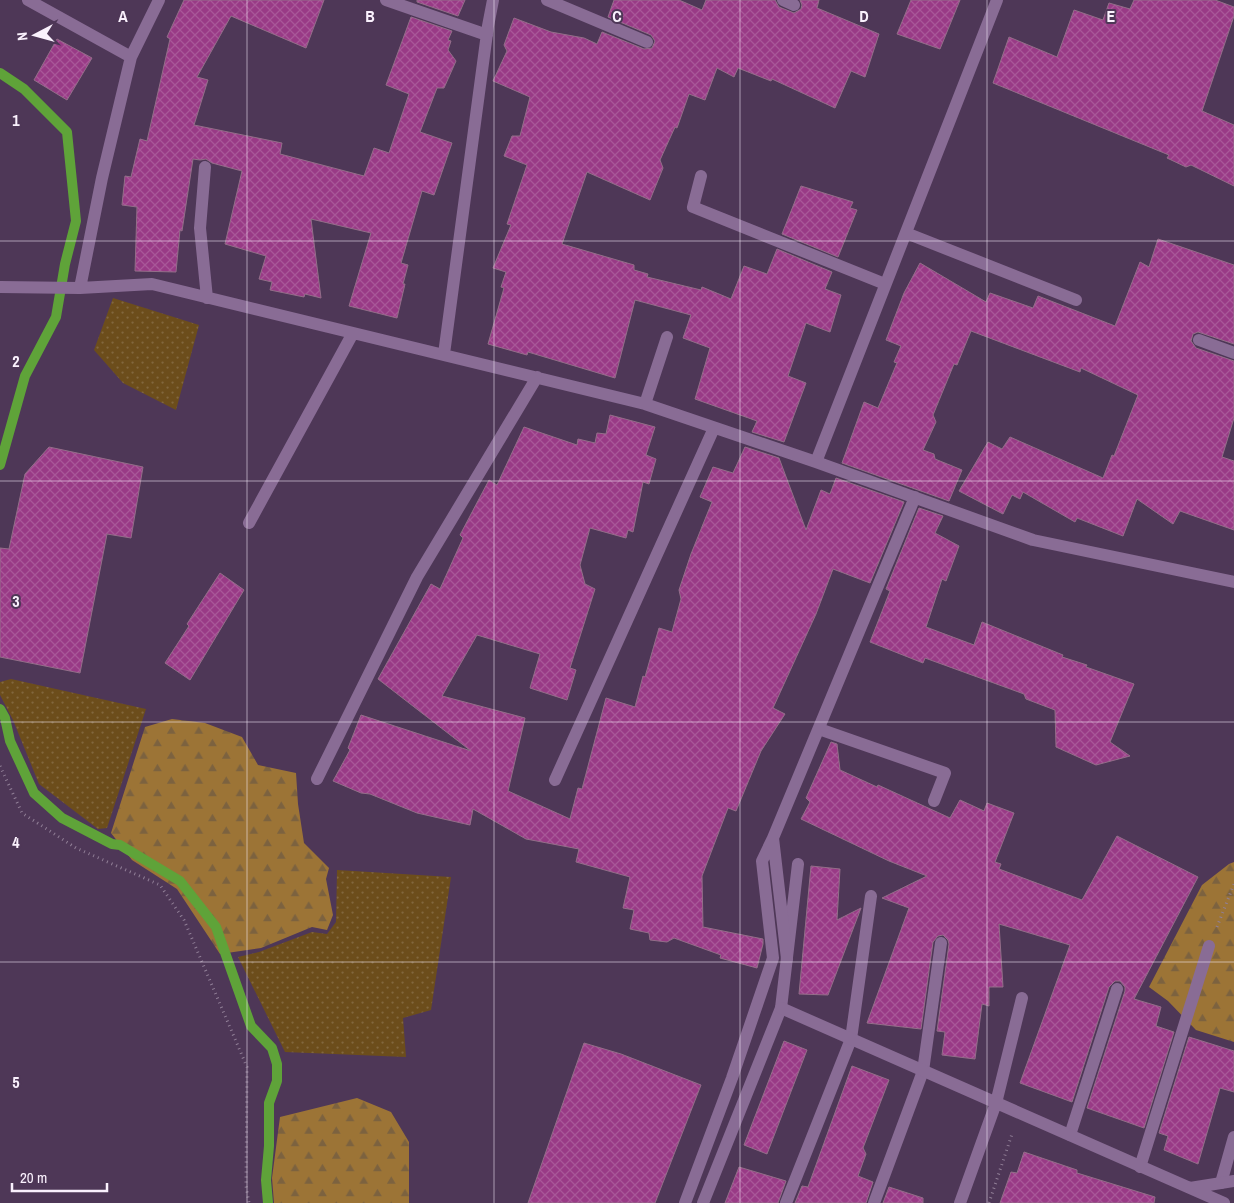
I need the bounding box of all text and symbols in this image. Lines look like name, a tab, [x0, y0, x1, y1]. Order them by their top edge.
text: A	[118, 5, 128, 27]
text: B	[365, 5, 375, 27]
text: C	[612, 5, 622, 27]
text: D	[859, 5, 869, 27]
text: E	[1107, 5, 1116, 27]
north arrow	[10, 10, 60, 60]
text: N	[13, 31, 31, 41]
text: 1	[12, 109, 20, 131]
text: 2	[12, 350, 20, 372]
text: 3	[12, 590, 20, 612]
text: 4	[12, 831, 20, 853]
text: 5	[12, 1071, 20, 1093]
scale bar	[12, 1160, 108, 1192]
text: 20 m	[20, 1167, 47, 1188]

